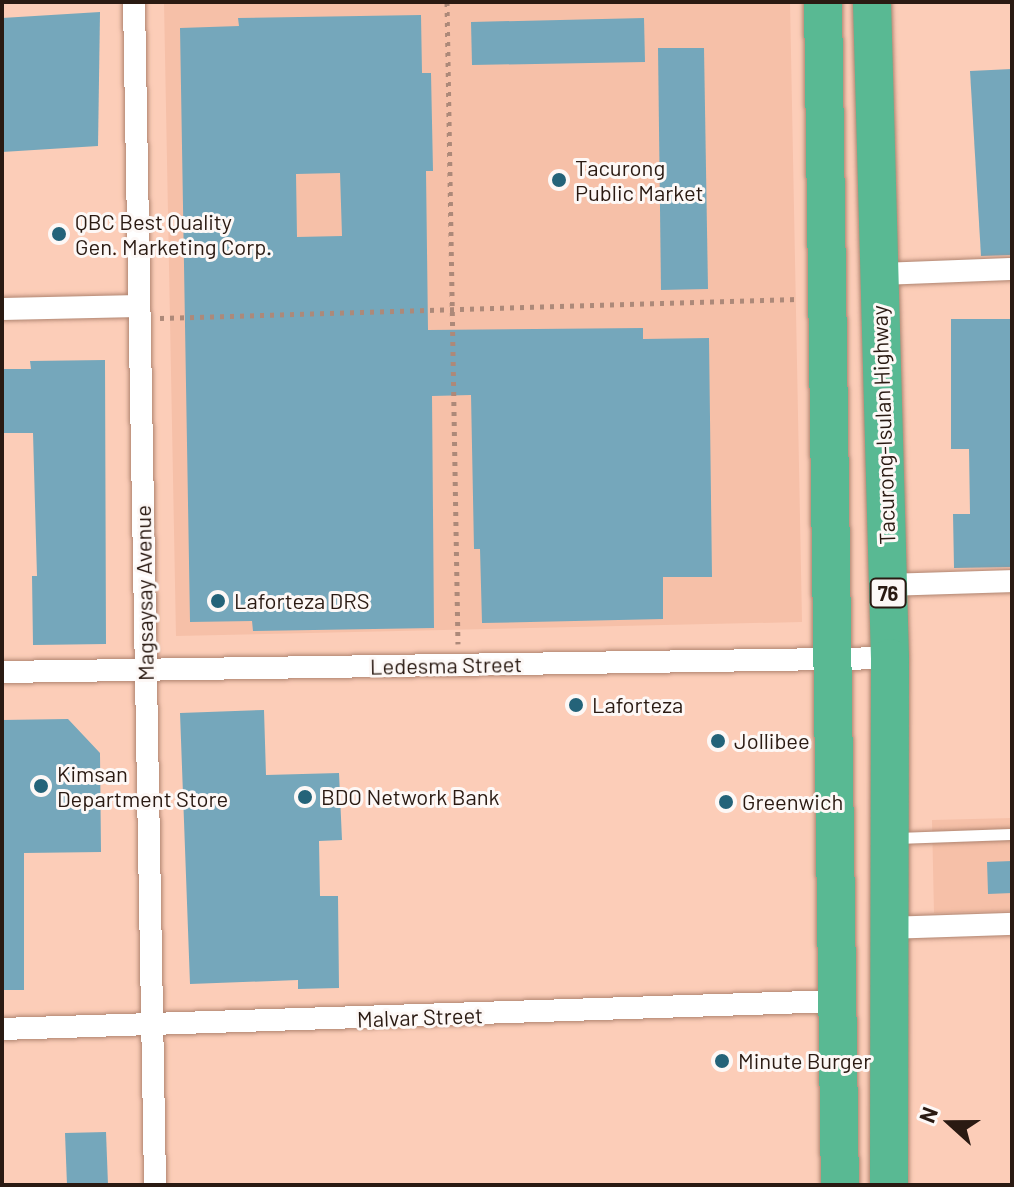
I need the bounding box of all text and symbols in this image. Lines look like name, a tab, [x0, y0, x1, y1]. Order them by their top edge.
place label: Tacurong Public Market	[575, 154, 704, 206]
marker: Tacurong Public Market	[550, 171, 568, 189]
place label: QBC Best Quality Gen. Marketing Corp.	[75, 208, 272, 260]
marker: QBC Best Quality Gen. Marketing Corp.	[50, 225, 68, 243]
street label: Tacurong-Isulan Highway	[866, 305, 900, 545]
street label: Magsaysay Avenue	[129, 505, 159, 681]
road number: 76	[868, 577, 908, 609]
place label: Laforteza DRS	[234, 588, 369, 614]
marker: Laforteza DRS	[209, 592, 227, 610]
street label: Ledesma Street	[370, 650, 522, 680]
place label: Laforteza	[592, 692, 683, 718]
marker: Laforteza	[567, 696, 585, 714]
place label: Jollibee	[734, 728, 810, 754]
marker: Jollibee	[709, 732, 727, 750]
place label: Kimsan Department Store	[57, 760, 228, 812]
marker: Kimsan Department Store	[32, 777, 50, 795]
place label: BDO Network Bank	[321, 784, 500, 810]
marker: BDO Network Bank	[296, 788, 314, 806]
place label: Greenwich	[742, 789, 843, 815]
marker: Greenwich	[717, 793, 735, 811]
street label: Malvar Street	[357, 1002, 483, 1032]
place label: Minute Burger	[738, 1048, 871, 1074]
marker: Minute Burger	[713, 1052, 731, 1070]
north arrow	[910, 1083, 990, 1163]
text: N	[913, 1103, 942, 1126]

